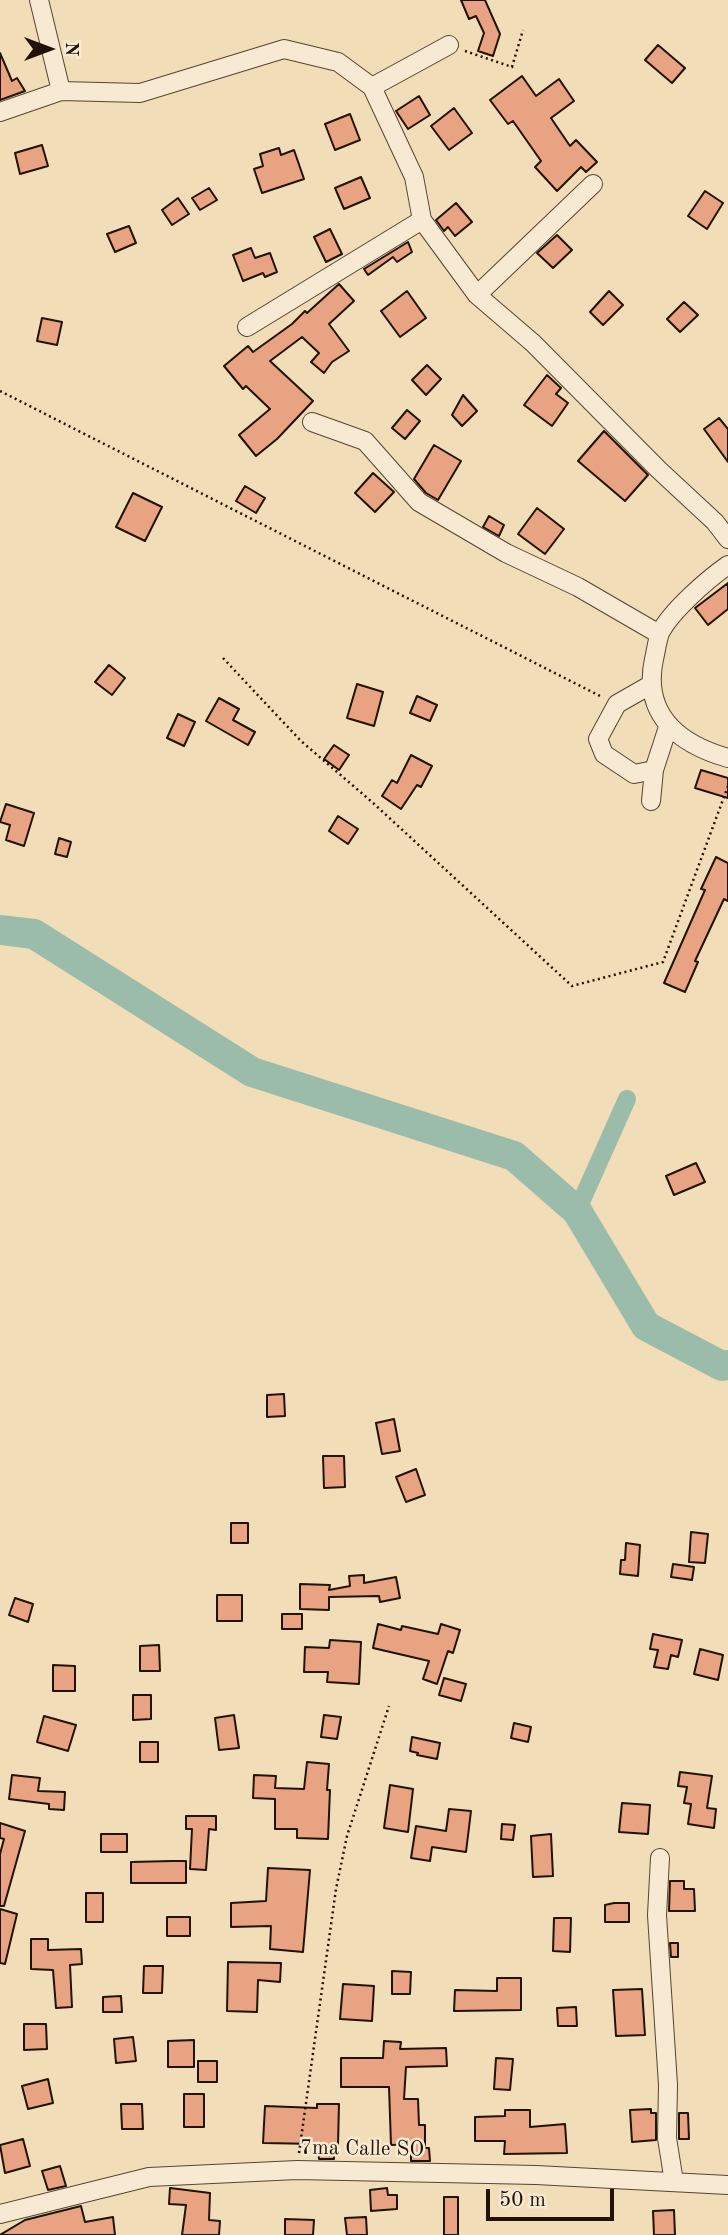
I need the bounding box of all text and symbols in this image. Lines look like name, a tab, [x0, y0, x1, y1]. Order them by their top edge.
north arrow	[14, 14, 84, 84]
text: N	[61, 42, 80, 56]
street label: 7ma Calle SO	[300, 2135, 424, 2163]
scale bar	[490, 2176, 618, 2220]
text: 50 m	[499, 2190, 546, 2211]

